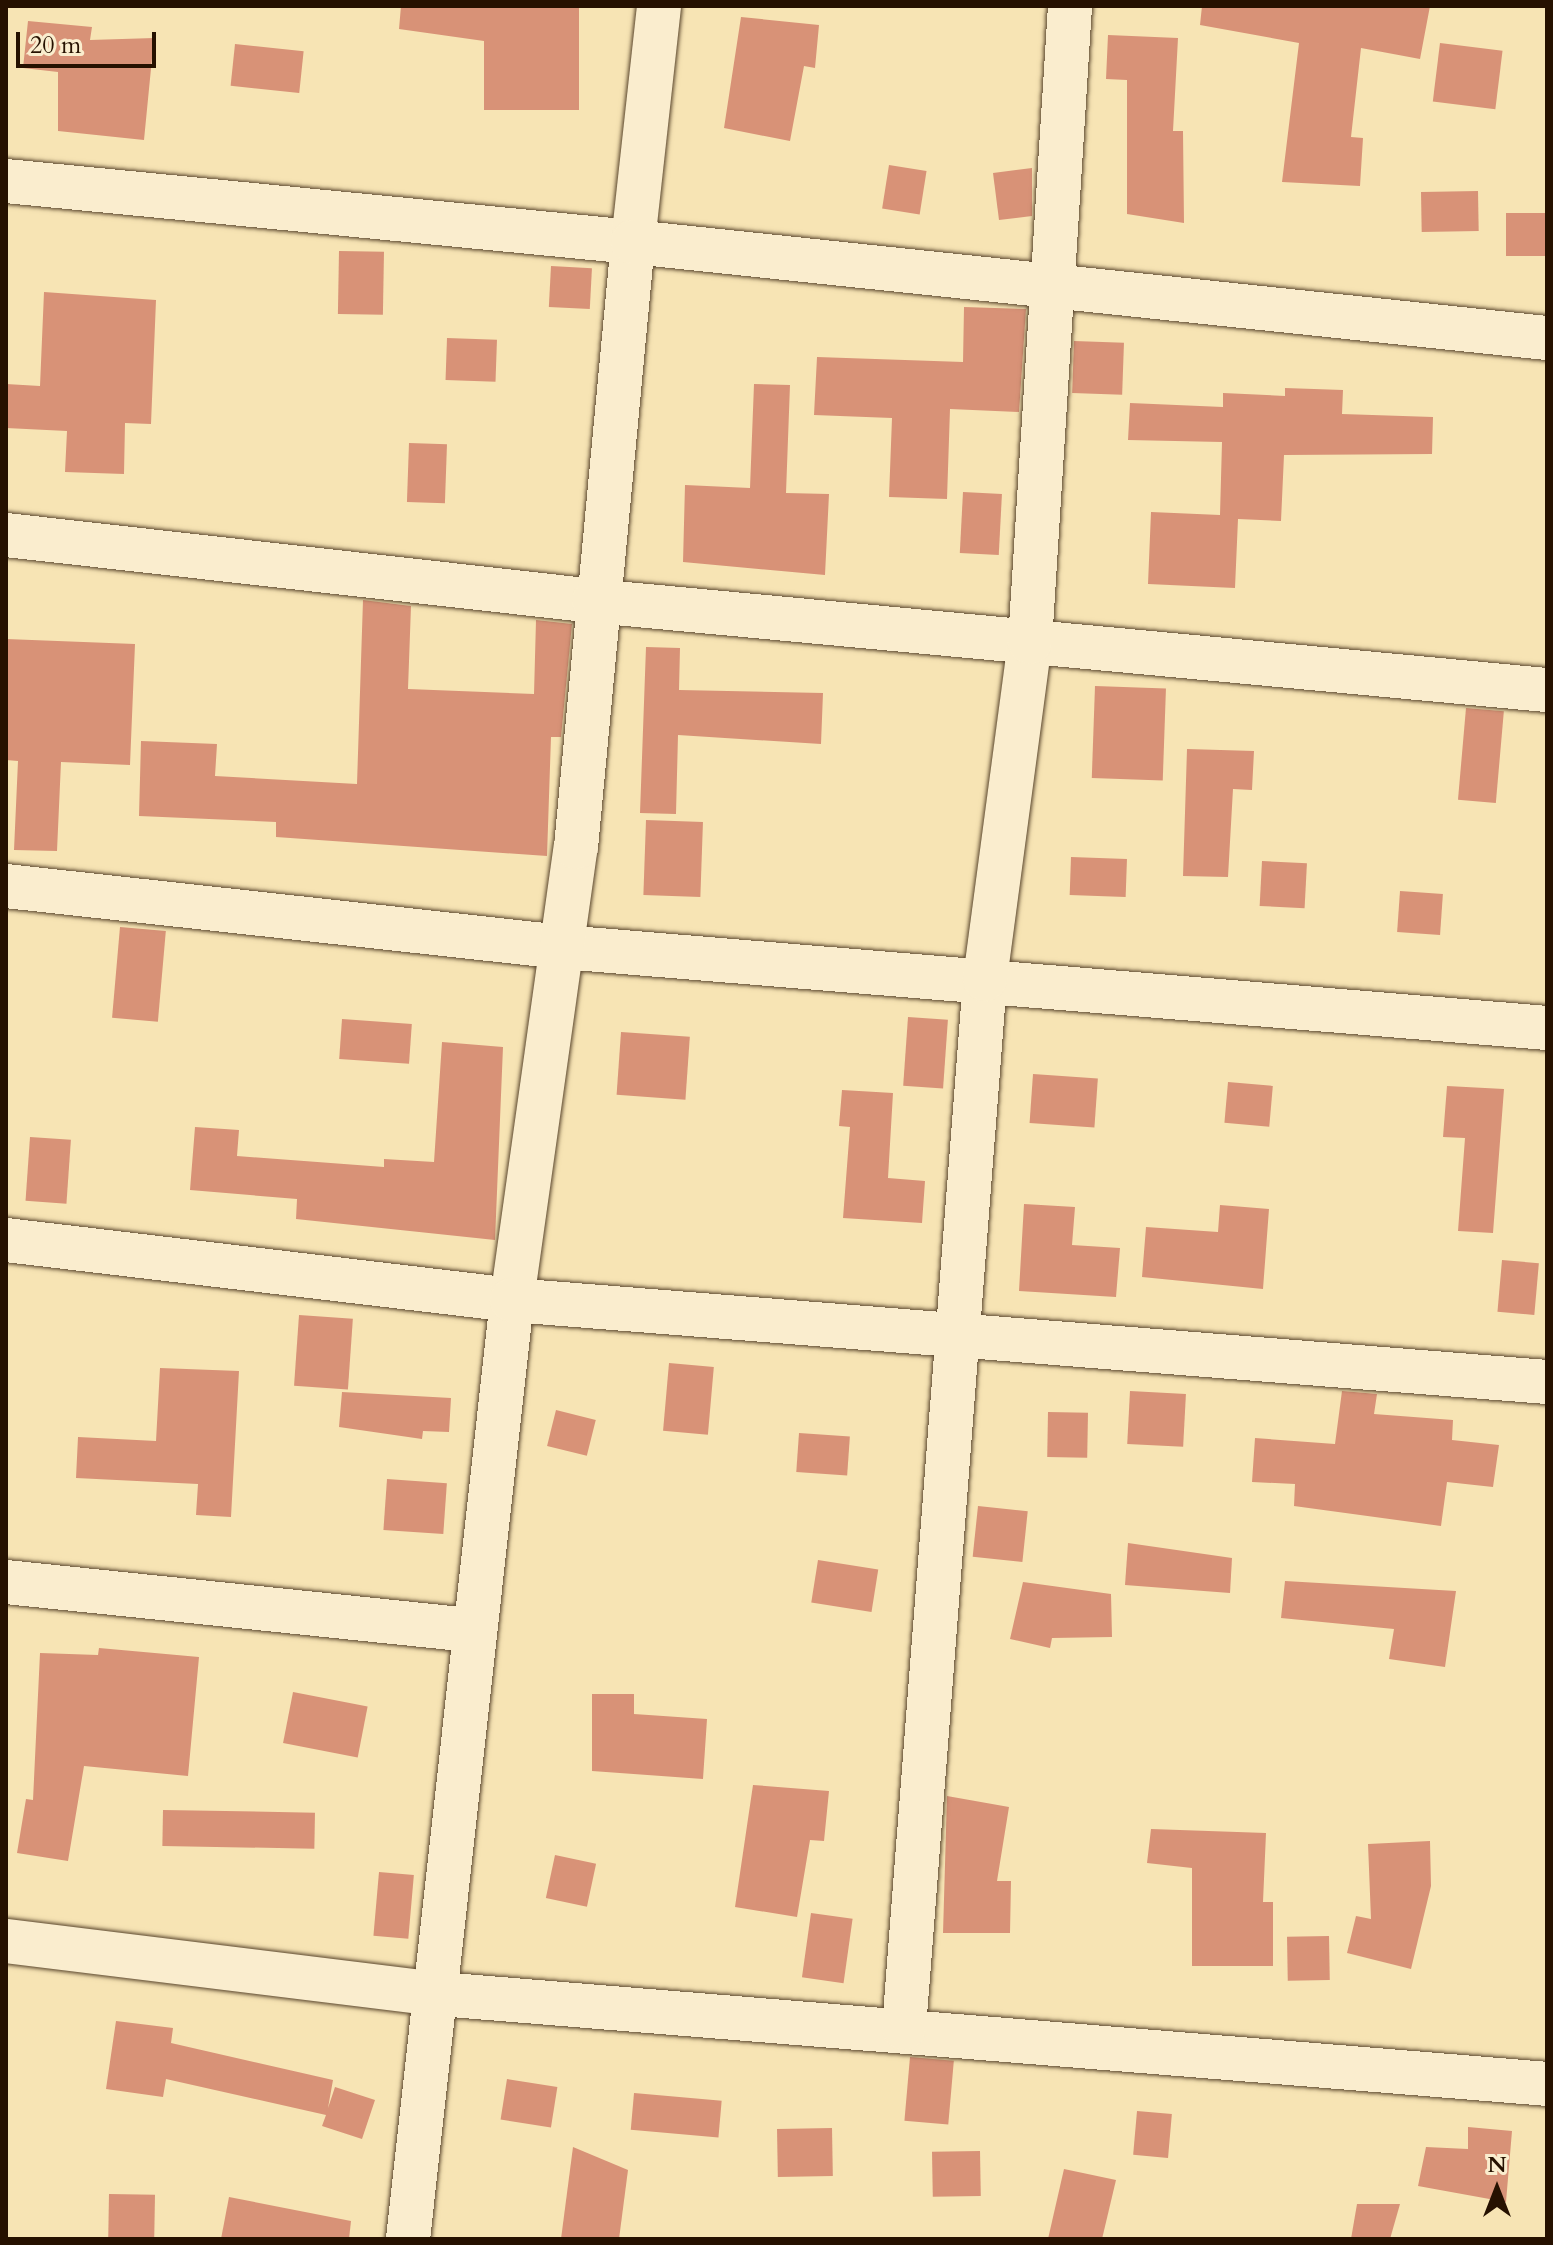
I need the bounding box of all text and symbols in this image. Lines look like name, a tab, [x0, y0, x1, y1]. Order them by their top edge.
scale bar	[20, 16, 160, 66]
text: 20 m	[30, 29, 81, 62]
north arrow	[1457, 2149, 1537, 2229]
text: N	[1487, 2150, 1507, 2180]

